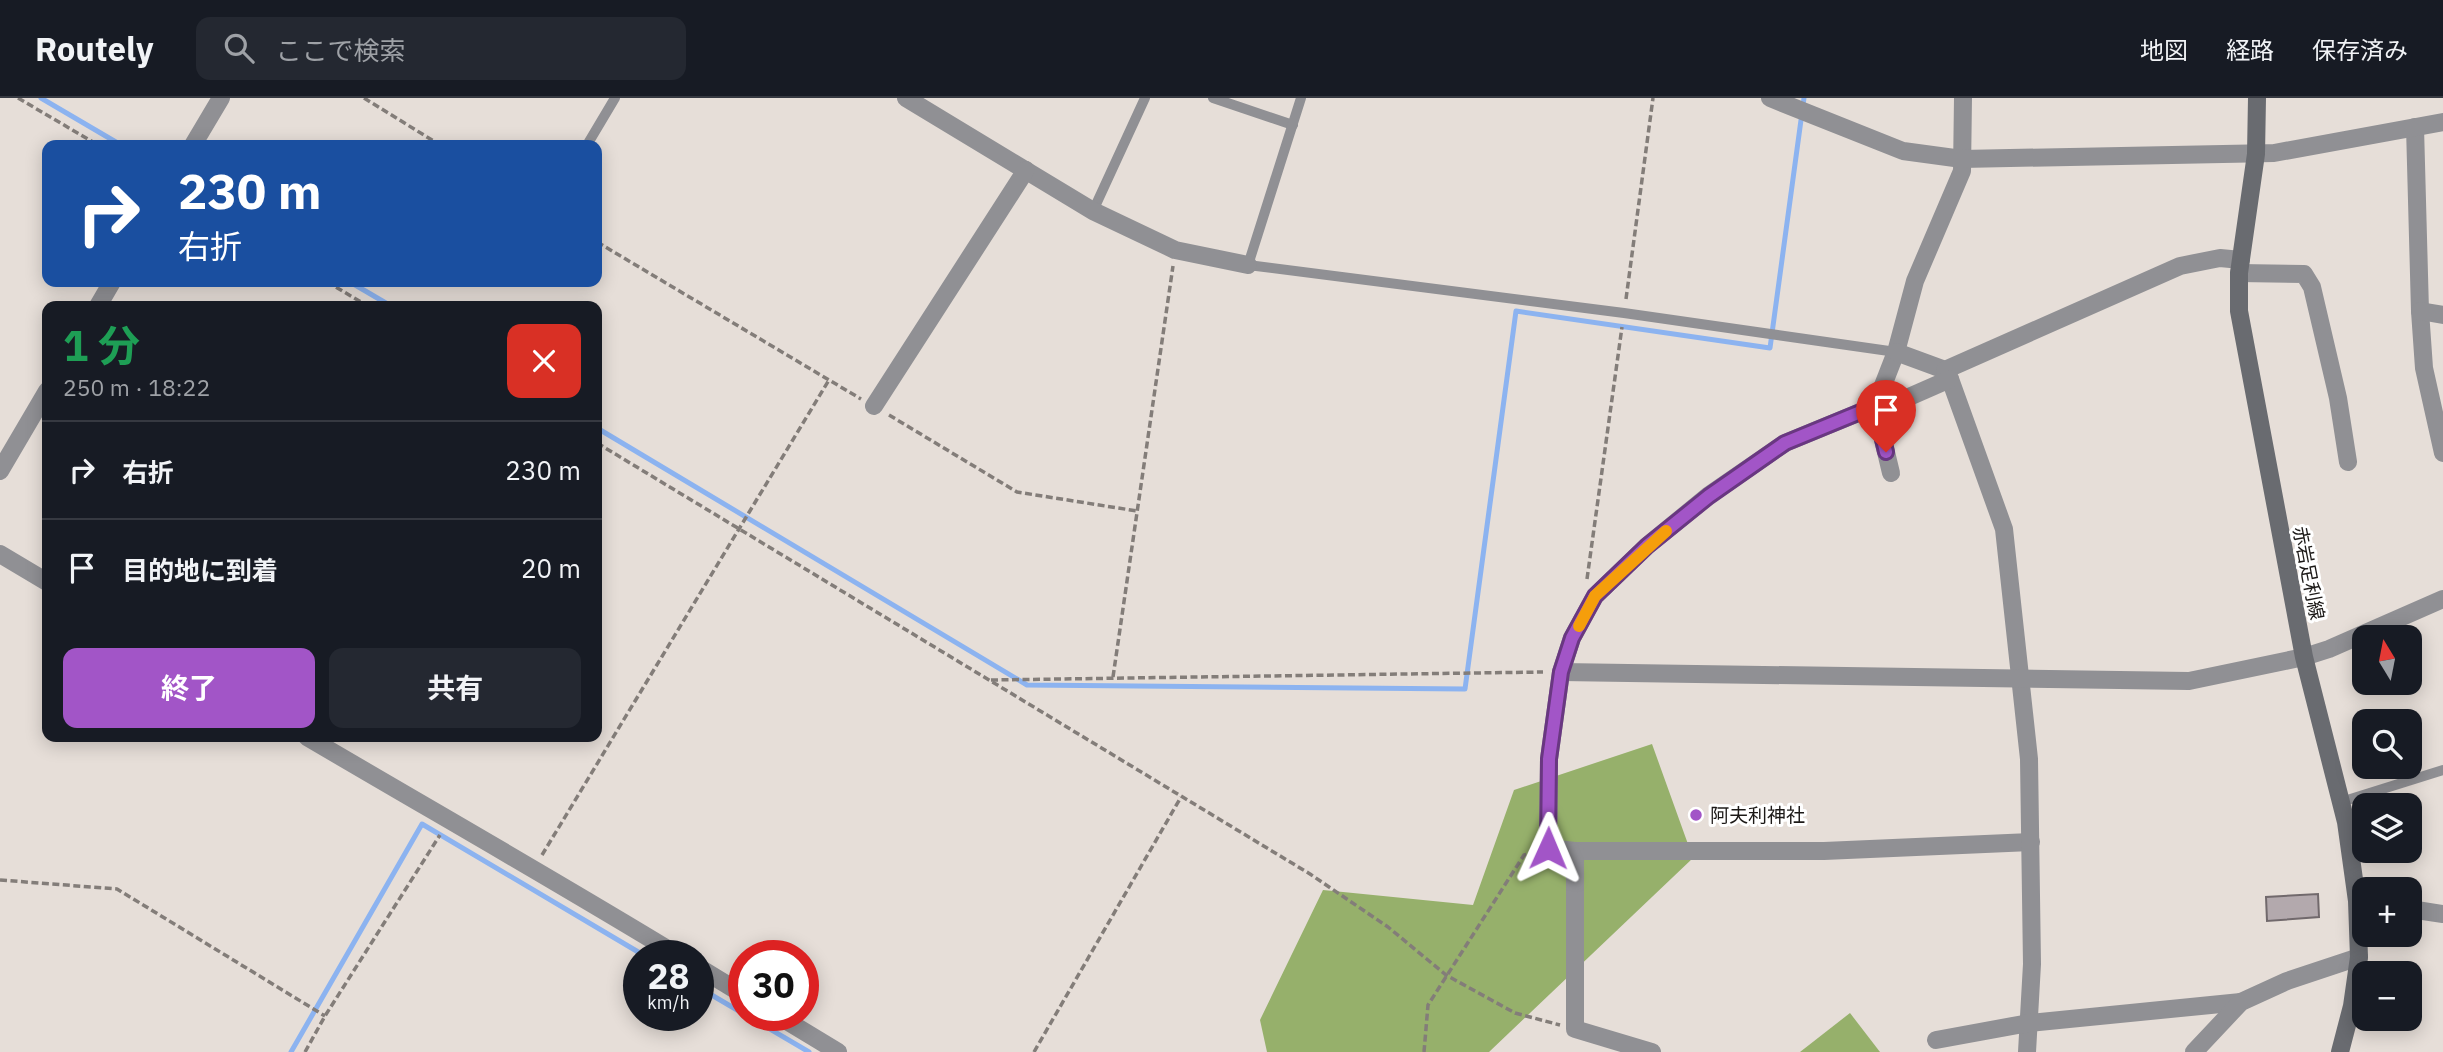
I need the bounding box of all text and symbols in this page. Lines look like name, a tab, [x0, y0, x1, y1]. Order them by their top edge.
search box	[196, 17, 686, 80]
text: Routely	[35, 27, 154, 70]
icon: search	[220, 29, 258, 67]
text: ここで検索	[276, 33, 406, 67]
text: 地図	[2140, 34, 2188, 66]
text: 経路	[2226, 34, 2274, 66]
text: 保存済み	[2312, 34, 2408, 66]
text: 230 m	[178, 159, 322, 222]
icon: right	[63, 168, 154, 259]
text: 右折	[178, 225, 242, 267]
text: 1 分	[63, 318, 140, 373]
button: close	[507, 324, 581, 398]
text: 250 m · 18:22	[63, 372, 210, 402]
pin	[1856, 380, 1916, 452]
icon: arrive	[1867, 391, 1905, 429]
icon: right	[63, 451, 101, 489]
text: 230 m	[505, 453, 581, 487]
text: 右折	[122, 455, 174, 489]
street label: 赤岩足利線	[2288, 524, 2330, 622]
icon: arrive	[63, 549, 101, 587]
text: 20 m	[521, 551, 581, 585]
text: 目的地に到着	[122, 553, 278, 587]
north arrow	[2352, 625, 2422, 695]
map controls	[2352, 625, 2422, 1031]
button: 終了	[63, 648, 315, 728]
button: 共有	[329, 648, 581, 728]
button: search	[2352, 709, 2422, 779]
button: layers	[2352, 793, 2422, 863]
place label: 阿夫利神社	[1710, 803, 1805, 827]
marker: 阿夫利神社	[1688, 807, 1704, 823]
position arrow	[1511, 811, 1585, 885]
button: +	[2352, 877, 2422, 947]
speed limit sign: 30	[728, 940, 819, 1031]
text: 28	[647, 953, 690, 999]
button: −	[2352, 961, 2422, 1031]
text: km/h	[647, 991, 690, 1014]

